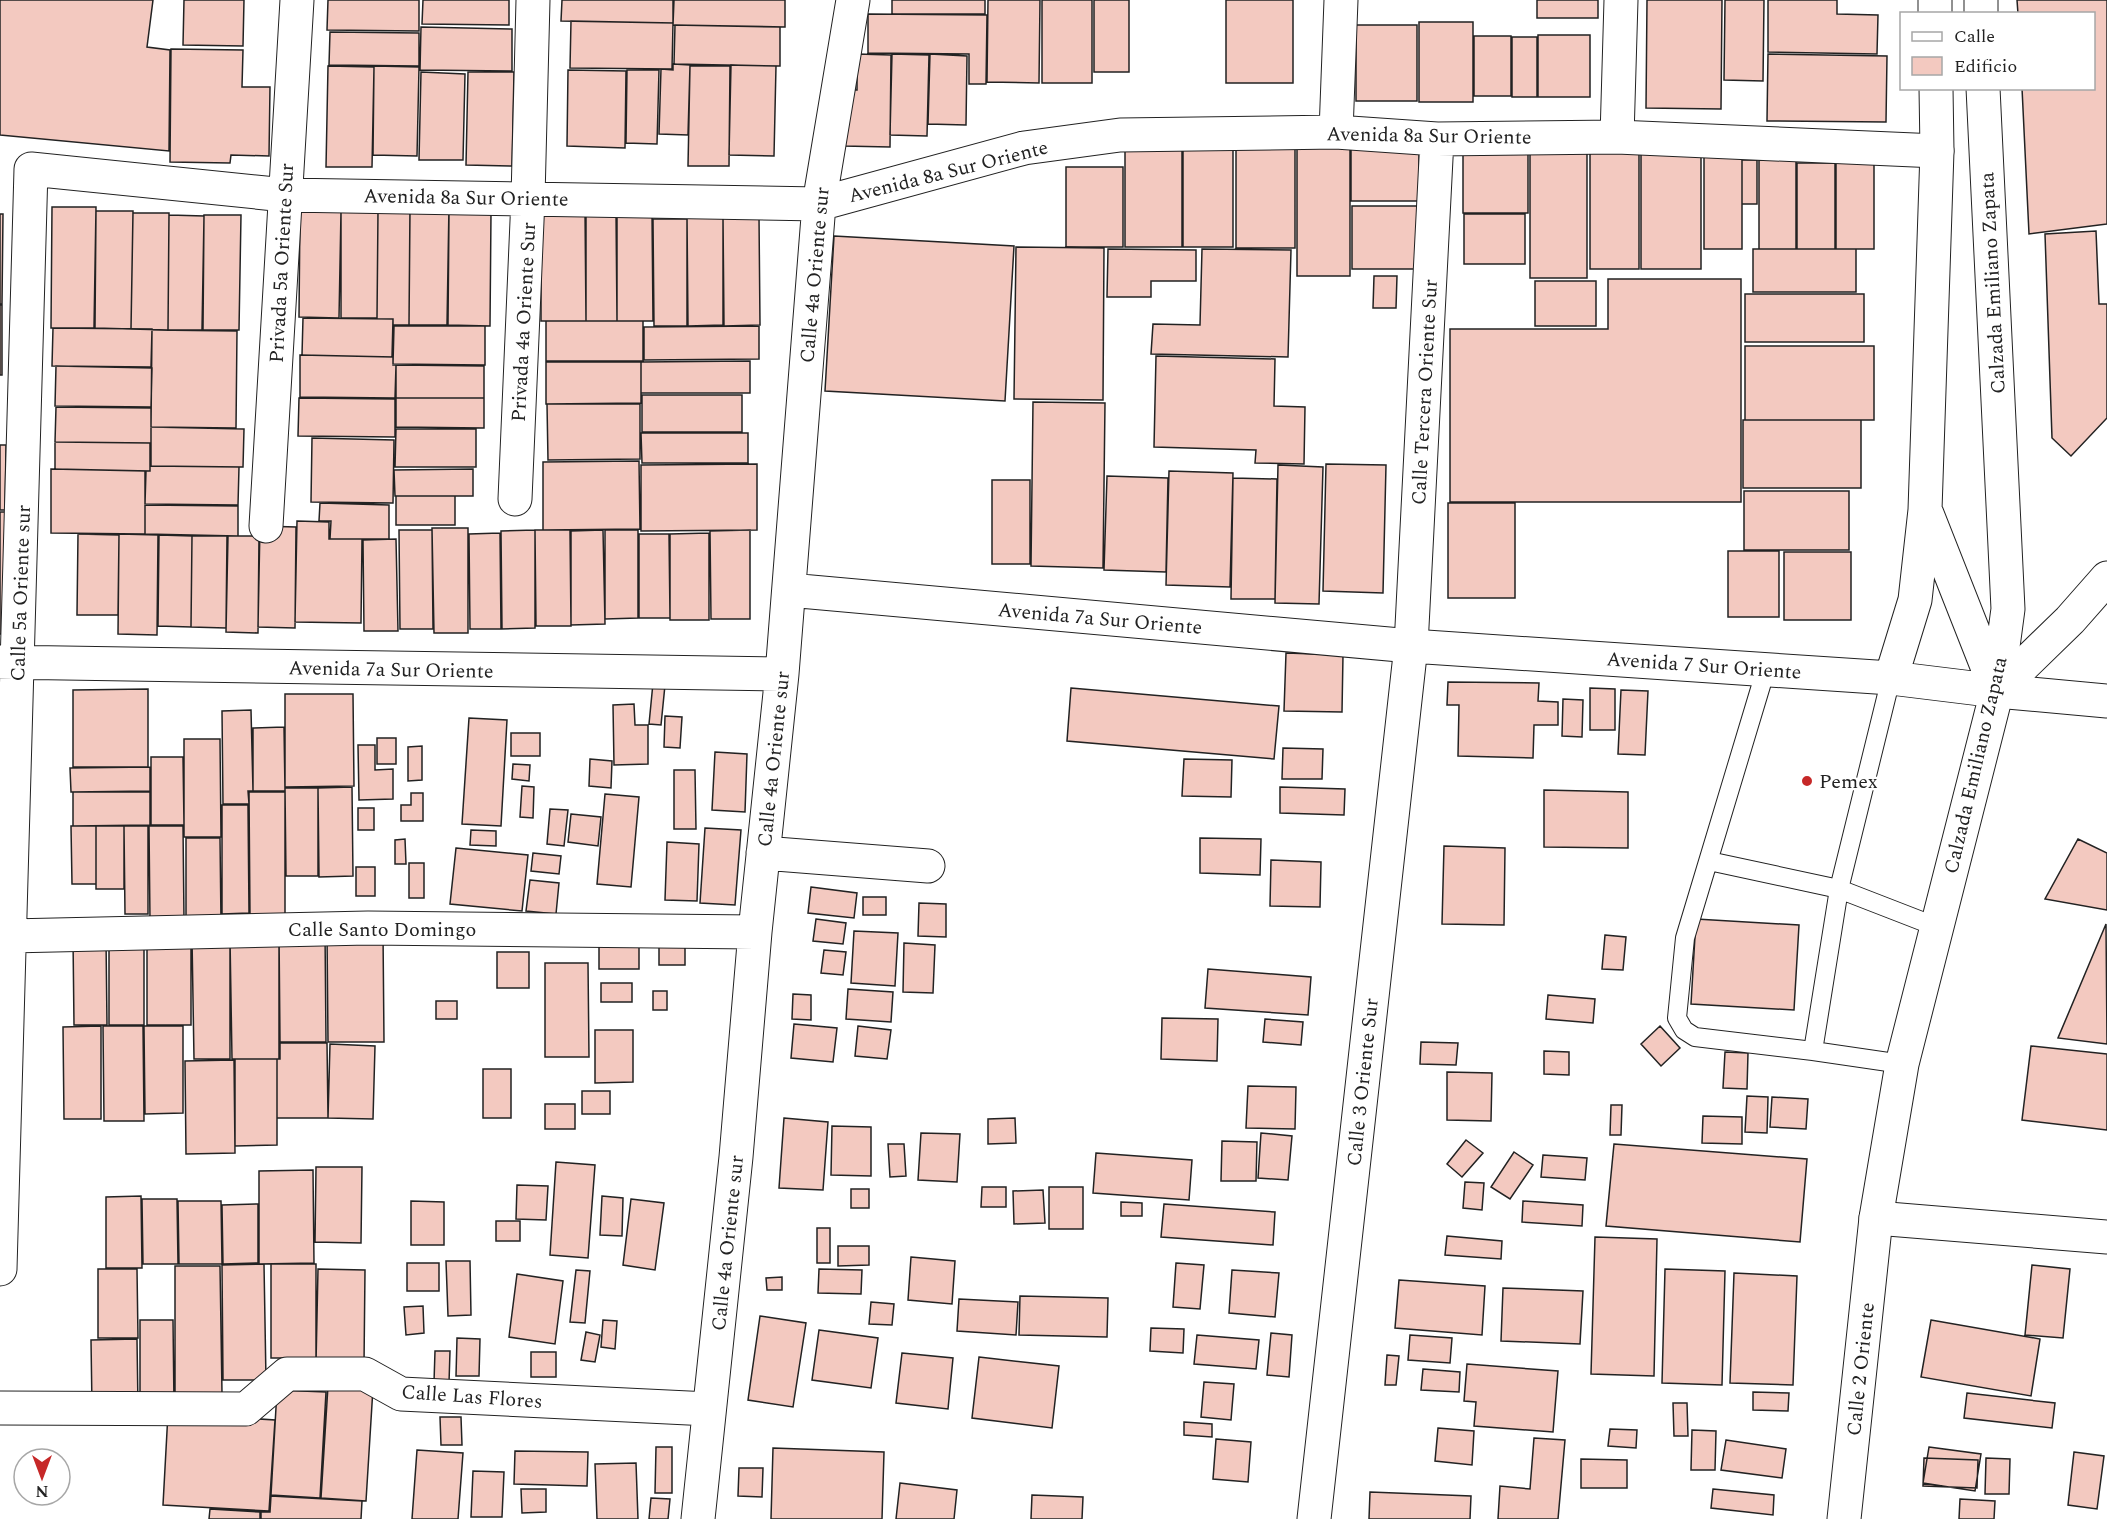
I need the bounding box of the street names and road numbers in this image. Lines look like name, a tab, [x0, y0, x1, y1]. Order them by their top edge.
street label: Avenida 8a Sur Oriente	[1326, 119, 1532, 153]
street label: Avenida 8a Sur Oriente	[845, 133, 1051, 211]
street label: Privada 5a Oriente Sur	[262, 162, 302, 364]
street label: Calzada Emiliano Zapata	[1972, 171, 2014, 395]
street label: Avenida 8a Sur Oriente	[363, 181, 569, 215]
street label: Calle 4a Oriente sur	[792, 186, 838, 364]
street label: Privada 4a Oriente Sur	[504, 221, 544, 423]
street label: Calle Tercera Oriente Sur	[1404, 278, 1446, 506]
street label: Calle 5a Oriente sur	[3, 504, 39, 682]
street label: Avenida 7a Sur Oriente	[996, 595, 1203, 643]
street label: Avenida 7 Sur Oriente	[1605, 644, 1802, 688]
street label: Avenida 7a Sur Oriente	[288, 653, 494, 687]
street label: Calzada Emiliano Zapata	[1936, 653, 2016, 877]
street label: Calle 4a Oriente sur	[750, 670, 798, 849]
street label: Calle Santo Domingo	[288, 915, 476, 945]
street label: Calle 3 Oriente Sur	[1339, 997, 1387, 1168]
street label: Calle 4a Oriente sur	[704, 1154, 752, 1333]
street label: Calle 2 Oriente	[1839, 1301, 1883, 1437]
street label: Calle Las Flores	[400, 1377, 544, 1417]

